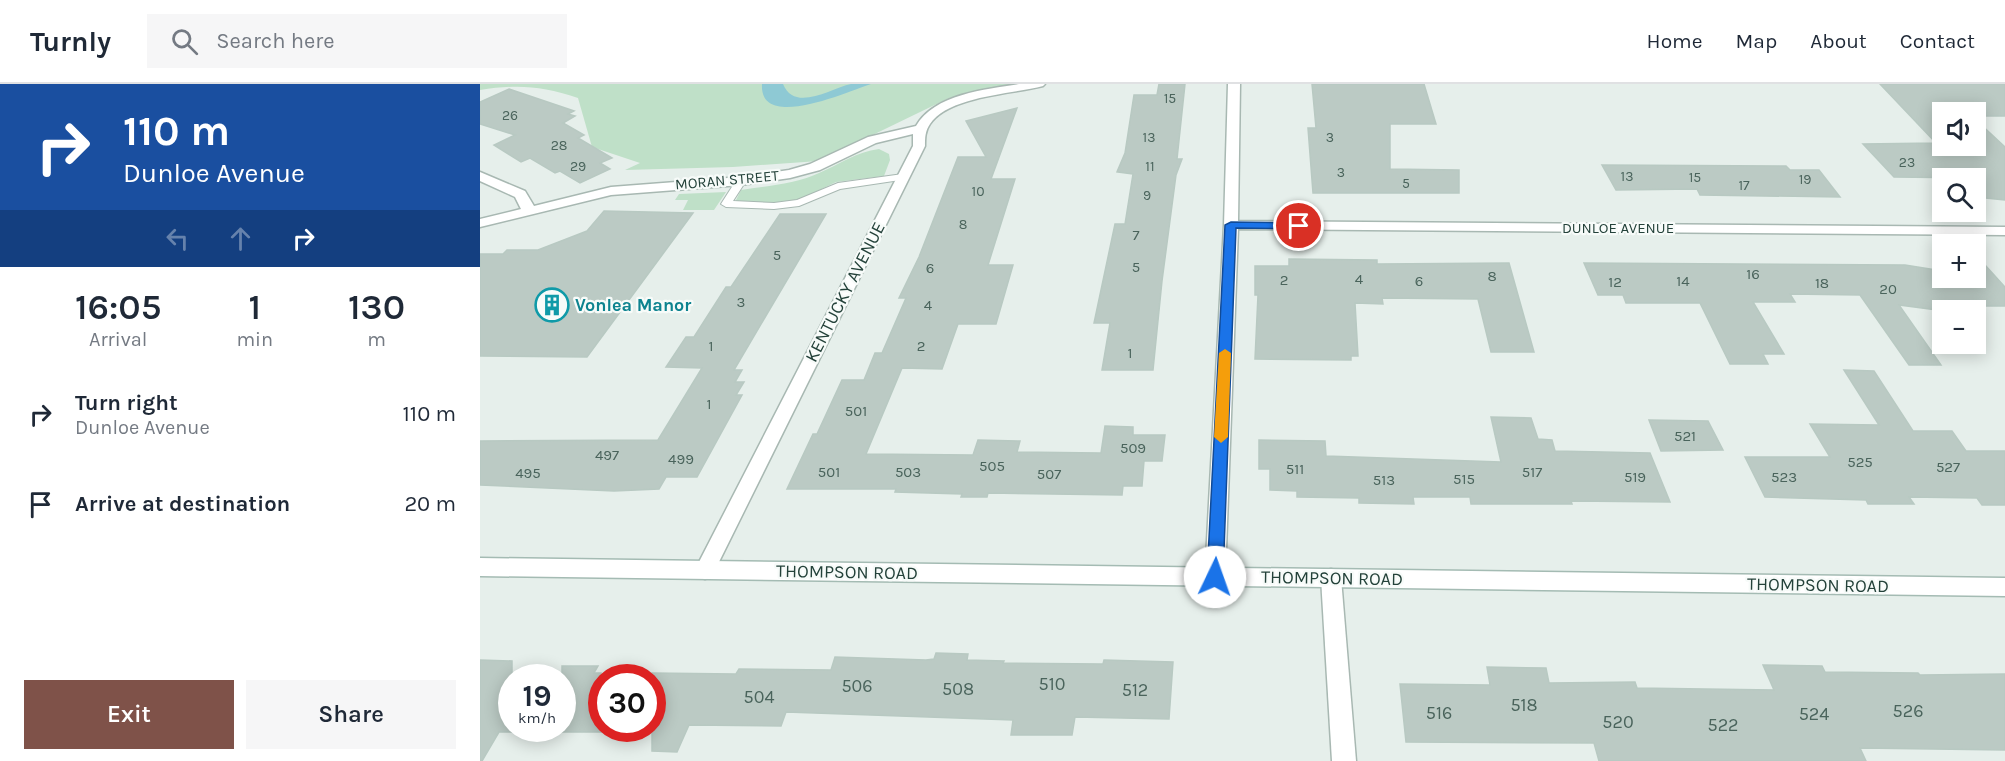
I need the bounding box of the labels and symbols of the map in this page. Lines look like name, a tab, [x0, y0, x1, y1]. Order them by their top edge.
house number: 15	[1164, 90, 1176, 107]
house number: 26	[502, 107, 518, 124]
house number: 13	[1143, 129, 1155, 146]
house number: 3	[1326, 129, 1334, 146]
house number: 28	[551, 137, 567, 154]
house number: 23	[1899, 154, 1915, 171]
house number: 29	[570, 158, 586, 175]
house number: 11	[1145, 158, 1155, 175]
house number: 3	[1337, 164, 1345, 181]
street label: MORAN STREET	[674, 166, 780, 194]
house number: 13	[1621, 168, 1633, 185]
house number: 15	[1689, 169, 1701, 186]
house number: 19	[1799, 171, 1811, 188]
house number: 5	[1402, 175, 1410, 192]
house number: 17	[1738, 177, 1750, 194]
house number: 10	[972, 183, 984, 200]
house number: 9	[1143, 187, 1151, 204]
pin	[1273, 200, 1324, 251]
house number: 8	[959, 216, 967, 233]
street label: KENTUCKY AVENUE	[800, 218, 890, 366]
street label: DUNLOE AVENUE	[1562, 219, 1674, 237]
house number: 7	[1132, 226, 1140, 244]
house number: 5	[773, 246, 781, 264]
house number: 5	[1132, 258, 1140, 276]
house number: 6	[926, 259, 934, 277]
house number: 16	[1746, 265, 1760, 283]
house number: 8	[1487, 267, 1497, 285]
house number: 4	[1355, 270, 1364, 288]
house number: 2	[1280, 271, 1288, 289]
house number: 6	[1415, 272, 1423, 290]
house number: 14	[1676, 272, 1690, 290]
house number: 12	[1608, 273, 1622, 291]
house number: 18	[1815, 274, 1829, 292]
house number: 20	[1879, 280, 1897, 298]
building icon: Vonlea Manor	[534, 287, 570, 323]
house number: 3	[737, 293, 745, 311]
place label: Vonlea Manor	[575, 294, 691, 316]
house number: 4	[924, 296, 933, 314]
house number: 1	[709, 337, 713, 355]
house number: 2	[917, 337, 925, 355]
house number: 1	[1128, 344, 1132, 362]
house number: 1	[707, 395, 711, 413]
house number: 501	[845, 402, 867, 420]
house number: 521	[1674, 427, 1696, 445]
house number: 509	[1120, 439, 1146, 457]
house number: 497	[595, 446, 619, 464]
house number: 499	[668, 450, 694, 468]
house number: 525	[1847, 453, 1873, 471]
house number: 505	[979, 457, 1005, 475]
house number: 527	[1936, 458, 1960, 476]
house number: 511	[1286, 460, 1304, 478]
house number: 501	[818, 463, 840, 481]
house number: 503	[895, 463, 921, 481]
house number: 517	[1522, 463, 1542, 481]
house number: 495	[515, 464, 541, 482]
house number: 507	[1037, 465, 1061, 483]
house number: 519	[1624, 468, 1646, 486]
house number: 523	[1771, 468, 1797, 486]
house number: 515	[1453, 470, 1475, 488]
house number: 513	[1373, 471, 1395, 489]
position arrow	[1183, 545, 1247, 609]
street label: THOMPSON ROAD	[776, 560, 918, 584]
street label: THOMPSON ROAD	[1261, 566, 1403, 590]
street label: THOMPSON ROAD	[1747, 573, 1889, 597]
speed limit sign: 30	[588, 664, 666, 742]
house number: 510	[1039, 673, 1065, 695]
house number: 506	[841, 675, 873, 697]
house number: 508	[942, 678, 974, 700]
house number: 512	[1122, 679, 1148, 701]
house number: 504	[744, 686, 774, 708]
house number: 518	[1510, 694, 1538, 716]
house number: 526	[1893, 700, 1923, 722]
house number: 516	[1426, 702, 1452, 724]
house number: 524	[1799, 703, 1829, 725]
house number: 520	[1602, 711, 1634, 733]
house number: 522	[1707, 714, 1739, 736]

